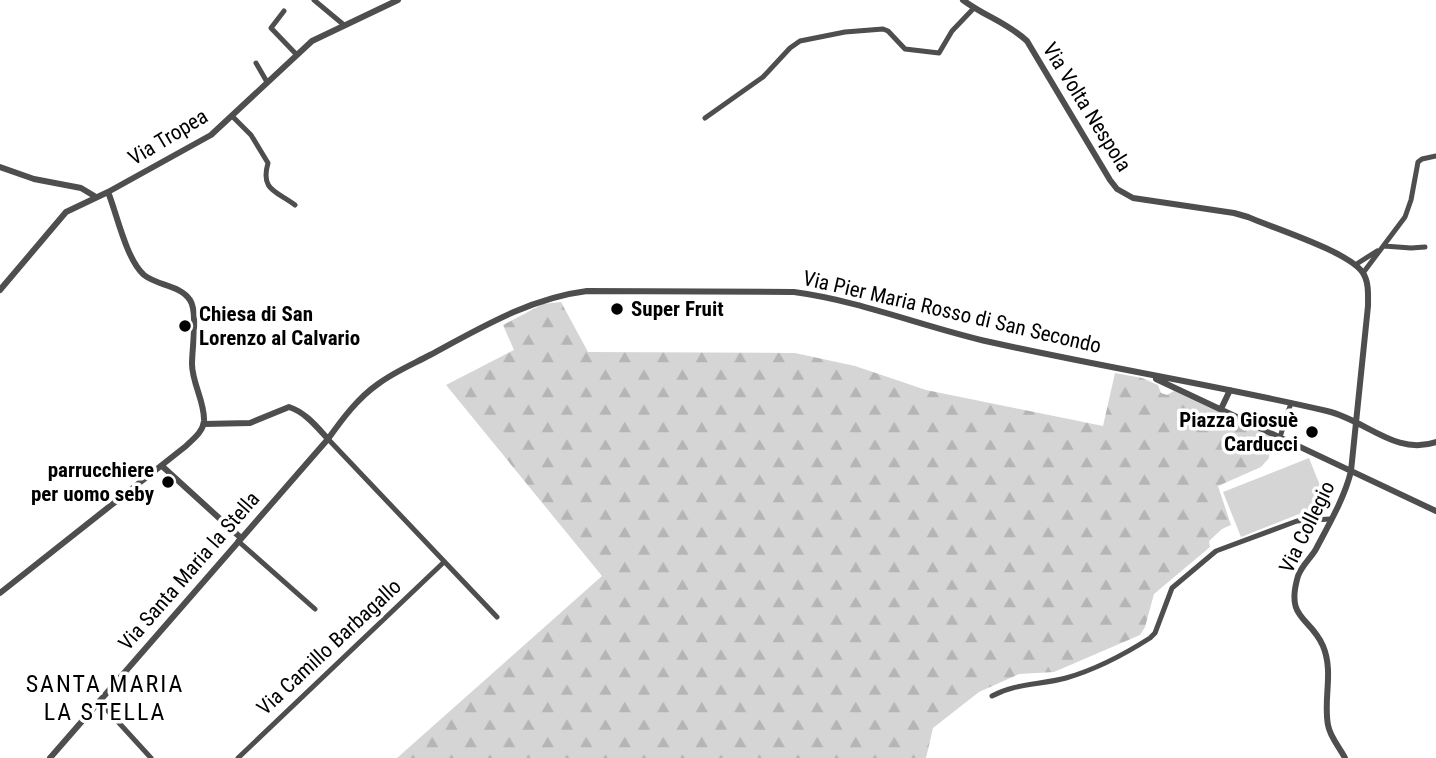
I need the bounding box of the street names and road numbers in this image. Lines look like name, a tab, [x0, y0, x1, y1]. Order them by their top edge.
street label: Via Volta Nespola	[1038, 38, 1136, 176]
street label: Via Tropea	[124, 104, 212, 170]
street label: Via Pier Maria Rosso di San Secondo	[801, 266, 1103, 358]
street label: Via Collegio	[1274, 477, 1340, 577]
street label: Via Santa Maria la Stella	[114, 487, 264, 655]
street label: Via Camillo Barbagallo	[252, 574, 406, 720]

